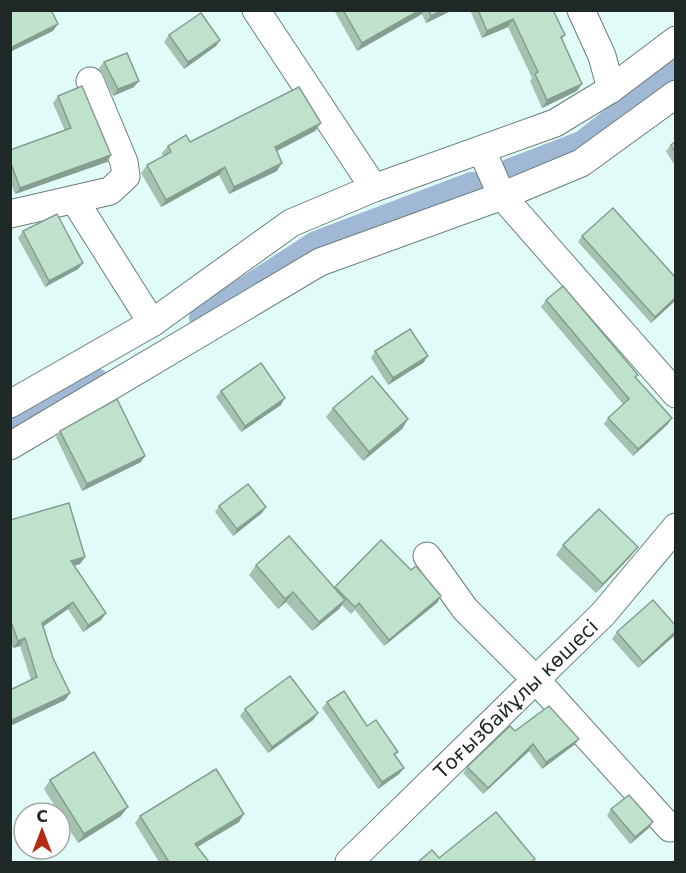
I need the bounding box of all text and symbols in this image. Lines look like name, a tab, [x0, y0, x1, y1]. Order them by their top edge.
street label: Тоғызбайұлы көшесі	[428, 614, 603, 784]
north arrow	[12, 801, 72, 861]
text: С	[36, 807, 48, 826]

